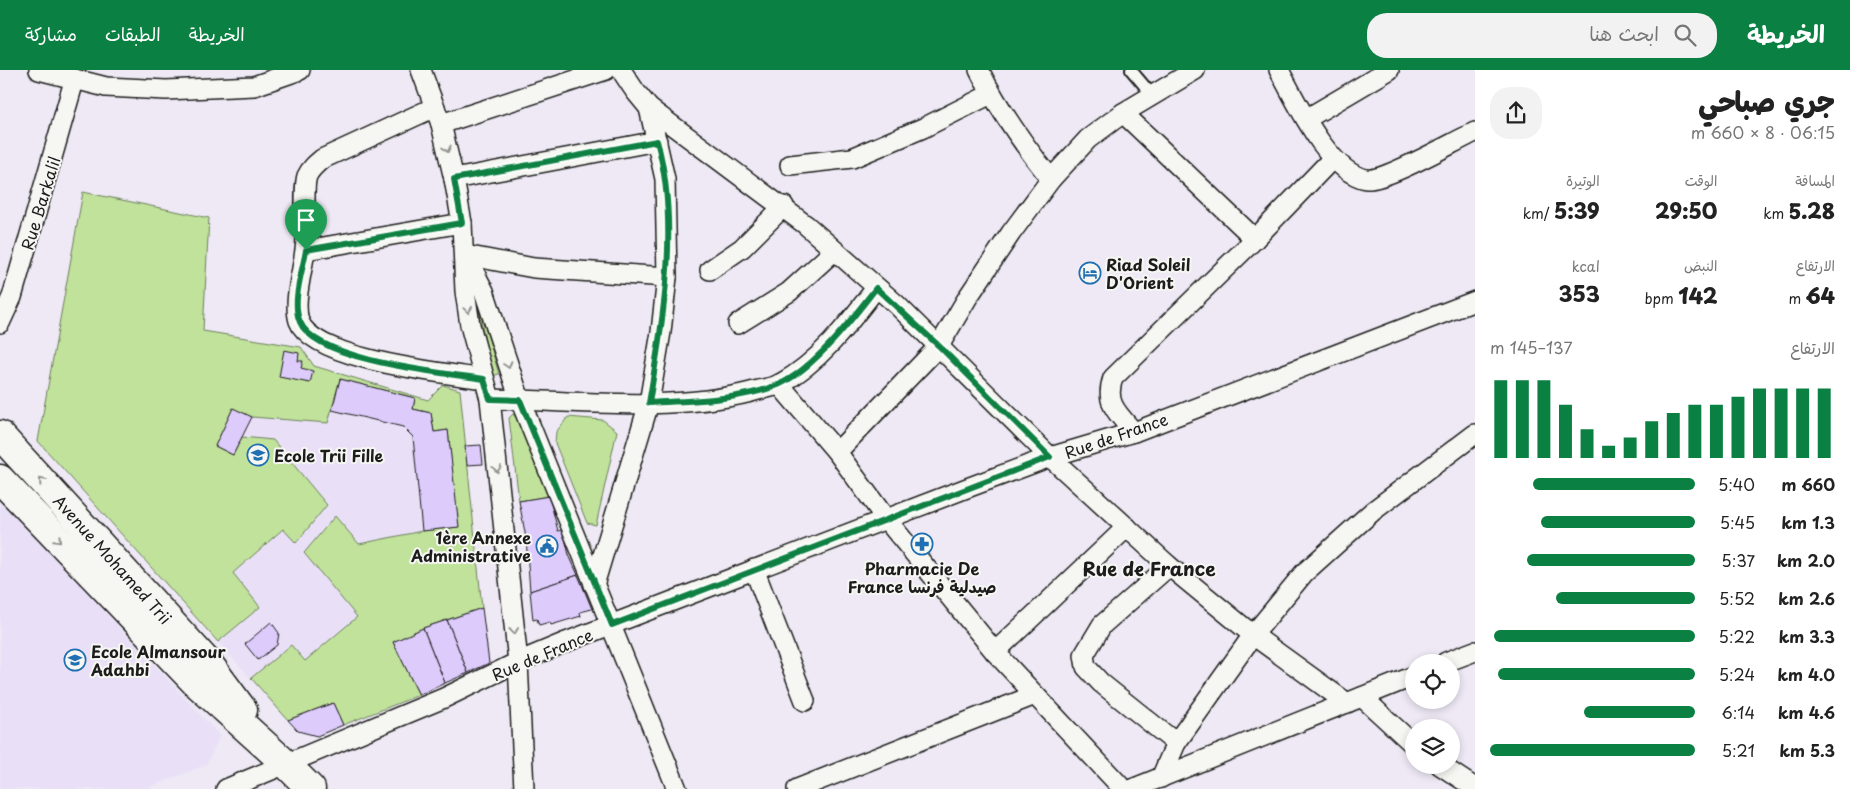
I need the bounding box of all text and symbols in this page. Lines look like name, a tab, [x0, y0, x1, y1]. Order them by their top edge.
search box	[1367, 13, 1717, 58]
text: الخريطة	[1747, 15, 1825, 51]
text: ابحث هنا	[1589, 19, 1659, 47]
text: مشاركة	[25, 20, 77, 47]
text: الطبقات	[105, 20, 161, 47]
text: الخريطة	[189, 20, 245, 47]
icon: search	[1671, 21, 1699, 49]
text: جري صباحي	[1698, 79, 1835, 122]
button: share	[1490, 87, 1542, 139]
text: 06:15 · 8 × 660 m	[1691, 120, 1835, 144]
one-way arrow	[441, 145, 452, 154]
street label: Rue Barkalil	[14, 153, 66, 253]
text: الوتيرة	[1566, 170, 1600, 191]
text: الوقت	[1685, 170, 1717, 191]
text: المسافة	[1795, 170, 1835, 191]
text: 5:39	[1554, 194, 1600, 226]
text: 29:50	[1655, 194, 1717, 226]
text: 5.28	[1789, 194, 1835, 226]
pin	[285, 199, 327, 250]
text: /km	[1523, 203, 1554, 224]
text: km	[1763, 203, 1789, 224]
icon: arrive	[292, 206, 320, 234]
place label: Riad Soleil D'Orient	[1106, 252, 1190, 294]
text: النبض	[1684, 255, 1717, 276]
text: الارتفاع	[1796, 255, 1835, 276]
text: kcal	[1572, 256, 1600, 277]
hotel icon: Riad Soleil D'Orient	[1078, 261, 1102, 285]
text: 353	[1559, 277, 1600, 309]
text: 142	[1678, 279, 1717, 311]
text: 64	[1806, 279, 1835, 311]
text: bpm	[1645, 288, 1678, 309]
text: m	[1788, 288, 1806, 309]
one-way arrow	[462, 306, 473, 314]
text: 137–145 m	[1490, 335, 1572, 359]
text: الارتفاع	[1790, 335, 1835, 359]
one-way arrow	[503, 360, 513, 369]
street label: Rue de France	[1061, 406, 1171, 464]
school or university icon: Ecole Trii Fille	[246, 443, 270, 467]
place label: Ecole Trii Fille	[274, 443, 383, 467]
one-way arrow	[491, 466, 502, 474]
text: 5:40	[1718, 472, 1755, 496]
text: 660 m	[1781, 472, 1835, 496]
one-way arrow	[39, 477, 48, 486]
street label: Avenue Mohamed Trii	[48, 489, 178, 629]
text: 5:45	[1720, 510, 1755, 534]
text: 1.3 km	[1782, 510, 1835, 534]
place label: 1ère Annexe Administrative	[410, 525, 531, 567]
pharmacy icon: Pharmacie De France صيدلية فرنسا	[910, 532, 934, 556]
one-way arrow	[52, 534, 61, 543]
public building icon: 1ère Annexe Administrative	[535, 534, 559, 558]
text: 5:37	[1721, 548, 1755, 572]
text: 2.0 km	[1777, 548, 1835, 572]
district label: Rue de France	[1082, 554, 1216, 582]
place label: Pharmacie De France صيدلية فرنسا	[848, 556, 996, 598]
text: 5:52	[1719, 586, 1755, 610]
text: 2.6 km	[1778, 586, 1835, 610]
street label: Rue de France	[488, 622, 597, 686]
text: 5:22	[1719, 624, 1755, 648]
text: 3.3 km	[1779, 624, 1835, 648]
one-way arrow	[508, 627, 519, 635]
place label: Ecole Almansour Adahbi	[90, 639, 227, 681]
school or university icon: Ecole Almansour Adahbi	[63, 648, 87, 672]
map controls	[1405, 654, 1460, 774]
button: locate	[1405, 654, 1460, 709]
text: 5:24	[1719, 662, 1755, 686]
text: 4.0 km	[1777, 662, 1835, 686]
text: 6:14	[1721, 700, 1755, 724]
text: 4.6 km	[1778, 700, 1835, 724]
button: layers	[1405, 719, 1460, 774]
text: 5:21	[1722, 738, 1755, 762]
text: 5.3 km	[1779, 738, 1835, 762]

